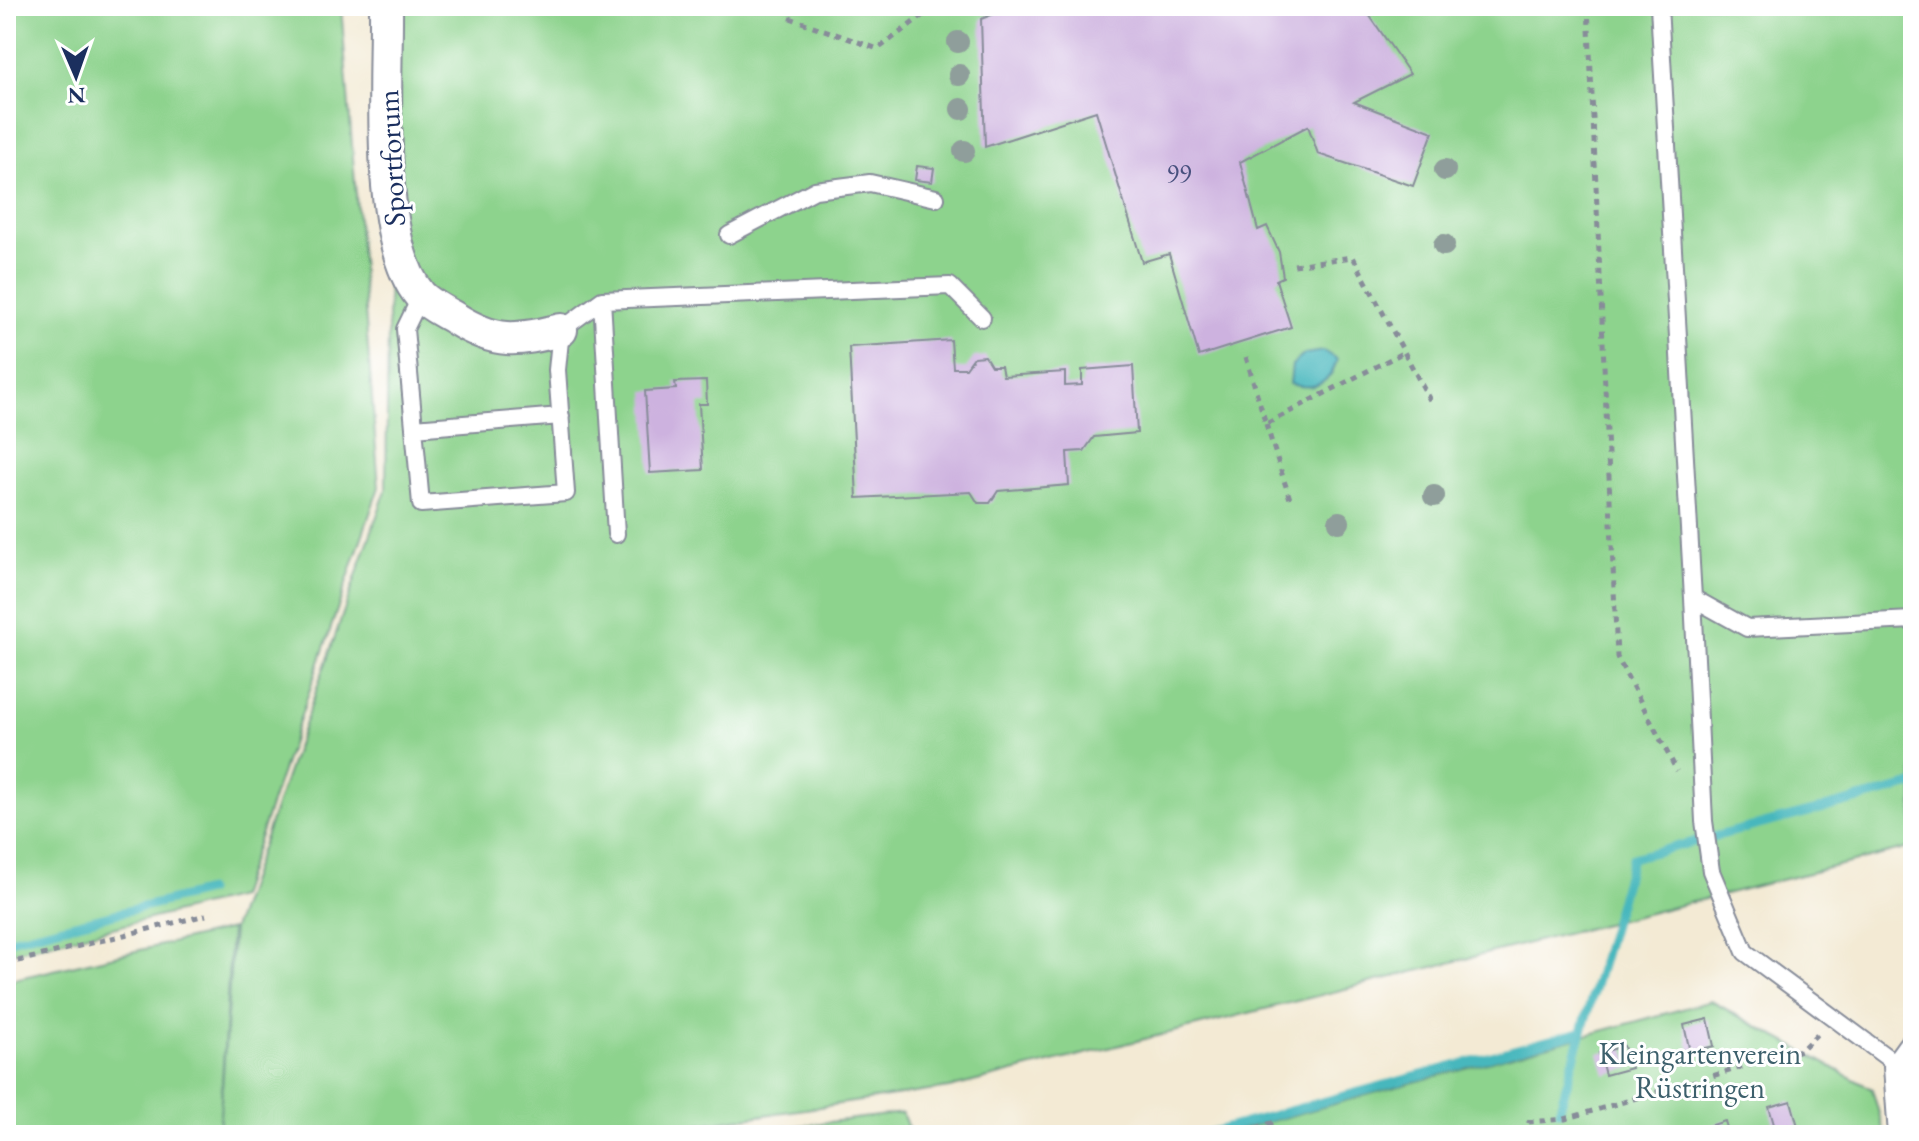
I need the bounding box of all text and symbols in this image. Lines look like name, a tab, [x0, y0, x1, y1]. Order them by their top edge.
north arrow	[36, 36, 116, 116]
text: N	[67, 81, 86, 110]
street label: Sportforum	[368, 89, 414, 227]
house number: 99	[1167, 157, 1192, 191]
park label: Kleingartenverein Rüstringen	[1599, 1034, 1802, 1107]

